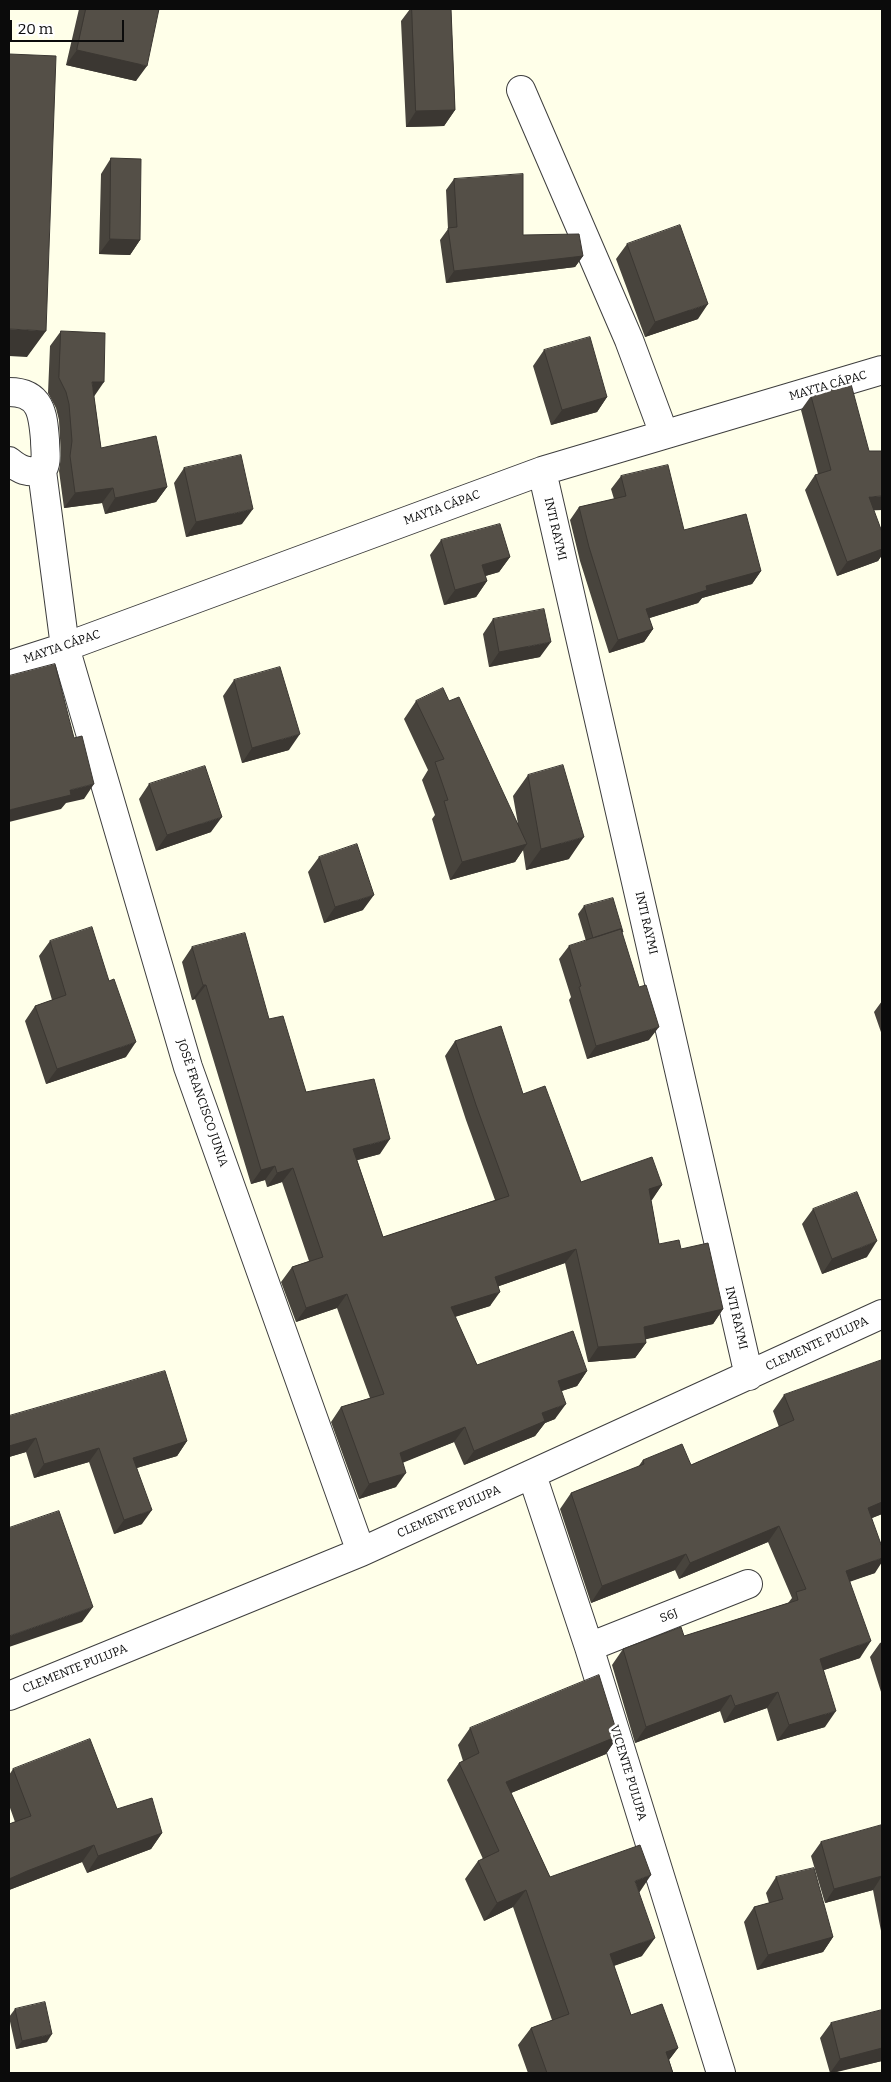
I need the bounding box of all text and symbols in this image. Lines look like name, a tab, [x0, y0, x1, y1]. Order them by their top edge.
scale bar	[12, 10, 126, 42]
text: 20 m	[18, 20, 53, 38]
street label: MAYTA CÁPAC	[787, 368, 869, 404]
street label: MAYTA CÁPAC	[402, 488, 482, 528]
street label: INTI RAYMI	[541, 496, 569, 562]
street label: MAYTA CÁPAC	[22, 627, 102, 667]
street label: INTI RAYMI	[632, 890, 660, 956]
street label: JOSÉ FRANCISCO JUNIA	[173, 1037, 231, 1169]
street label: INTI RAYMI	[722, 1285, 750, 1351]
street label: CLEMENTE PULUPA	[763, 1314, 871, 1374]
street label: CLEMENTE PULUPA	[395, 1483, 503, 1541]
street label: S6J	[658, 1606, 680, 1626]
street label: CLEMENTE PULUPA	[21, 1641, 129, 1697]
street label: VICENTE PULUPA	[607, 1723, 649, 1823]

